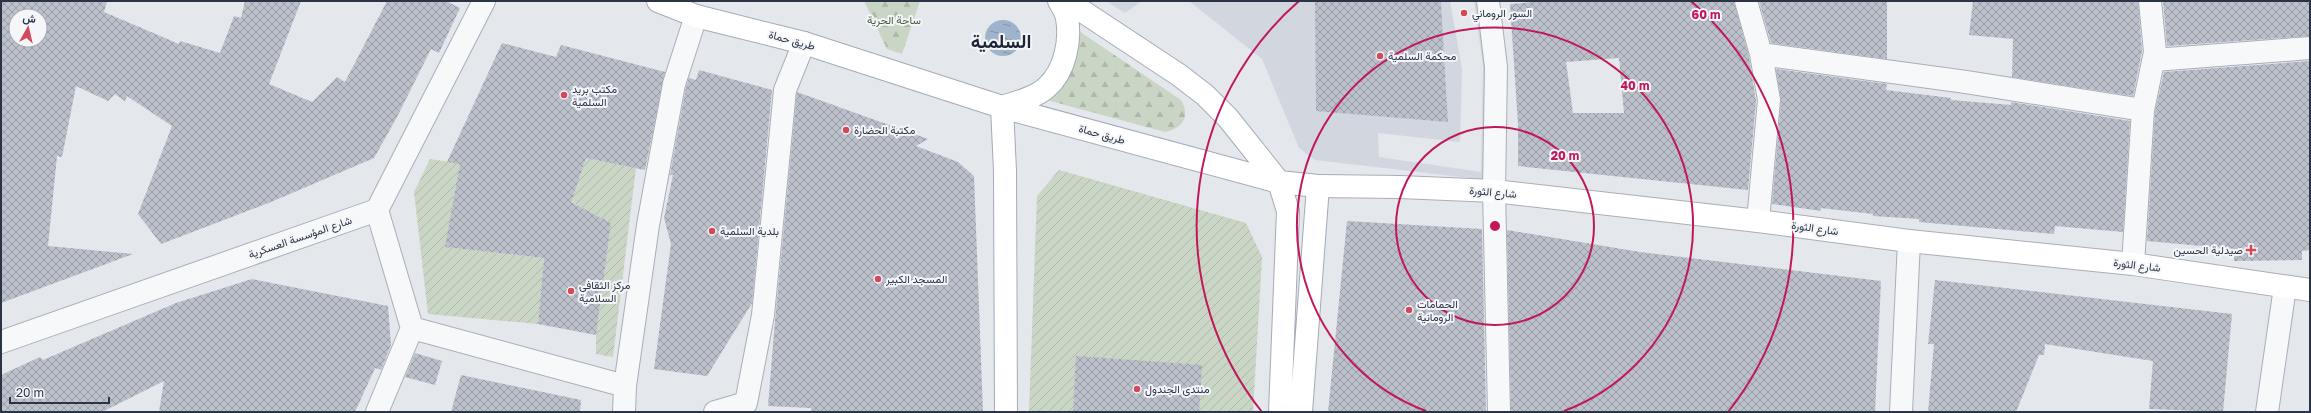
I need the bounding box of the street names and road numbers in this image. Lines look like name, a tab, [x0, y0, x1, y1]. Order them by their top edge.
street label: طريق حماة	[767, 27, 817, 53]
street label: طريق حماة	[1077, 121, 1127, 147]
street label: شارع الثورة	[1469, 183, 1518, 202]
street label: شارع المؤسسة العسكرية	[246, 213, 354, 262]
street label: شارع الثورة	[1790, 218, 1840, 239]
street label: شارع الثورة	[2112, 255, 2162, 276]

